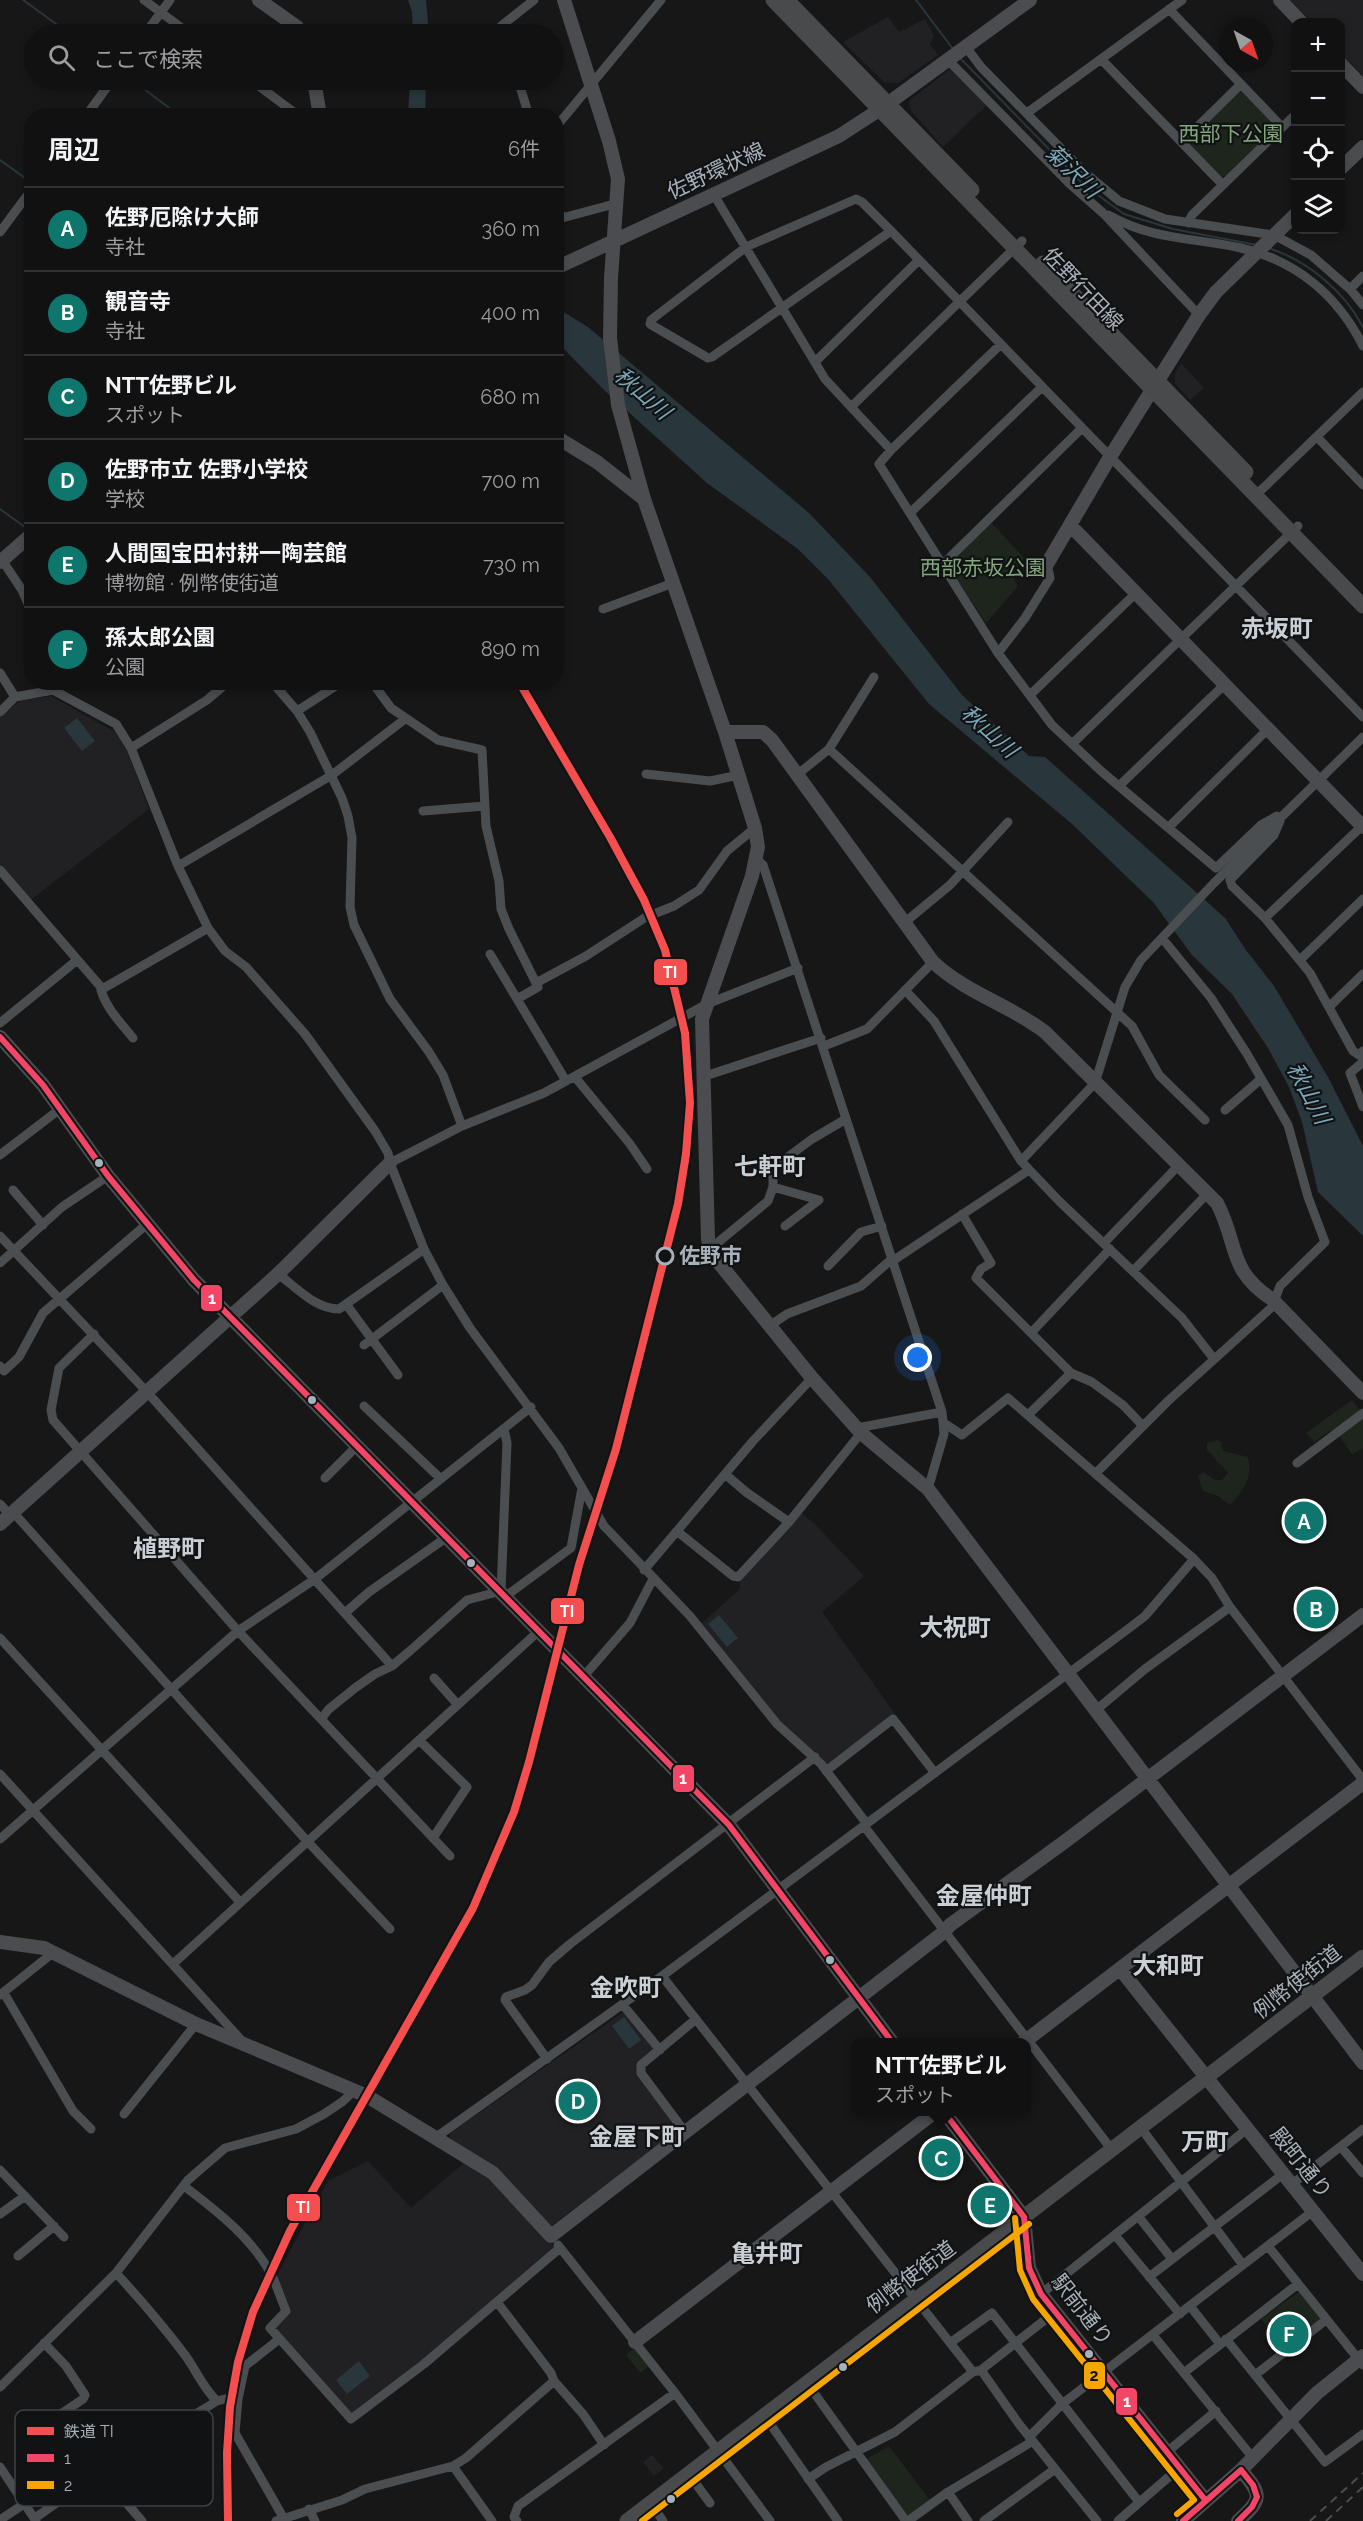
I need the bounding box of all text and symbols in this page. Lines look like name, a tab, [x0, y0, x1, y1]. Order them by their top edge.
north arrow	[1219, 18, 1273, 72]
map controls	[1291, 18, 1345, 234]
button: +	[1291, 18, 1345, 72]
search box	[24, 24, 564, 90]
icon: search	[45, 41, 78, 74]
text: ここで検索	[93, 46, 203, 72]
button: −	[1291, 72, 1345, 126]
park label: 西部下公園	[1179, 121, 1284, 146]
button: locate	[1291, 126, 1345, 180]
text: 周辺	[48, 135, 100, 165]
text: 6件	[508, 137, 540, 161]
street label: 佐野環状線	[663, 137, 769, 204]
water label: 菊沢川	[1040, 139, 1107, 205]
button: layers	[1291, 180, 1345, 234]
text: 佐野厄除け大師	[105, 204, 259, 230]
text: A	[61, 217, 74, 241]
text: 360 m	[482, 217, 540, 241]
text: 寺社	[105, 235, 145, 259]
street label: 佐野行田線	[1038, 242, 1129, 335]
text: 観音寺	[105, 288, 171, 314]
text: B	[61, 301, 74, 325]
text: 400 m	[481, 301, 540, 325]
text: 寺社	[105, 319, 145, 343]
water label: 秋山川	[610, 362, 678, 426]
text: NTT佐野ビル	[105, 372, 237, 398]
text: C	[61, 385, 74, 409]
text: 680 m	[480, 385, 540, 409]
text: スポット	[105, 403, 185, 427]
text: 佐野市立 佐野小学校	[105, 456, 308, 482]
text: D	[60, 469, 75, 493]
text: 700 m	[481, 469, 540, 493]
text: 学校	[105, 487, 145, 511]
text: 人間国宝田村耕一陶芸館	[105, 540, 347, 566]
text: E	[61, 553, 74, 577]
text: 730 m	[483, 553, 540, 577]
park label: 西部赤坂公園	[920, 555, 1046, 580]
text: 博物館 · 例幣使街道	[105, 571, 279, 595]
district label: 赤坂町	[1241, 614, 1313, 643]
text: 孫太郎公園	[105, 624, 215, 650]
text: F	[62, 637, 73, 661]
text: 890 m	[481, 637, 540, 661]
text: 公園	[105, 655, 145, 679]
water label: 秋山川	[957, 699, 1025, 764]
line badge: TI	[653, 958, 688, 986]
text: TI	[663, 963, 677, 982]
water label: 秋山川	[1282, 1058, 1337, 1130]
district label: 七軒町	[734, 1152, 806, 1181]
unlabelled marker	[93, 1157, 105, 1169]
place label: 佐野市	[679, 1243, 742, 1268]
marker: 佐野市	[656, 1247, 674, 1265]
line badge: 1	[200, 1284, 223, 1312]
text: 1	[208, 1289, 216, 1308]
your location	[903, 1343, 932, 1372]
unlabelled marker	[306, 1394, 318, 1406]
pin: A	[1284, 1498, 1324, 1544]
district label: 植野町	[133, 1534, 205, 1563]
unlabelled marker	[465, 1557, 477, 1569]
pin: B	[1296, 1586, 1336, 1632]
line badge: TI	[550, 1597, 585, 1625]
text: TI	[560, 1602, 574, 1621]
district label: 大祝町	[919, 1613, 991, 1642]
line badge: 1	[672, 1764, 695, 1793]
text: 1	[679, 1769, 687, 1788]
district label: 金屋仲町	[936, 1881, 1032, 1910]
street label: 例幣使街道	[1248, 1939, 1346, 2024]
district label: 大和町	[1132, 1951, 1204, 1980]
unlabelled marker	[824, 1954, 836, 1966]
district label: 金吹町	[590, 1973, 662, 2002]
popup	[851, 2038, 1031, 2116]
text: NTT佐野ビル	[875, 2052, 1007, 2078]
pin: D	[558, 2078, 598, 2124]
text: スポット	[875, 2083, 955, 2107]
district label: 金屋下町	[589, 2122, 685, 2151]
street label: 殿町通り	[1265, 2122, 1338, 2203]
district label: 万町	[1181, 2127, 1229, 2156]
pin: C	[922, 2136, 960, 2180]
pin: E	[970, 2182, 1010, 2228]
line badge: TI	[286, 2193, 321, 2222]
text: TI	[296, 2198, 310, 2217]
street label: 例幣使街道	[861, 2235, 960, 2318]
district label: 亀井町	[731, 2239, 803, 2268]
street label: 駅前通り	[1047, 2269, 1118, 2350]
pin: F	[1270, 2312, 1308, 2356]
unlabelled marker	[1083, 2348, 1095, 2360]
unlabelled marker	[837, 2361, 849, 2373]
line badge: 2	[1083, 2361, 1106, 2390]
text: 2	[1089, 2366, 1099, 2385]
line badge: 1	[1115, 2387, 1138, 2416]
text: 1	[1123, 2392, 1131, 2411]
legend	[15, 2410, 213, 2506]
text: 鉄道 TI	[64, 2422, 114, 2441]
text: 1	[64, 2449, 71, 2468]
text: 2	[64, 2476, 72, 2495]
unlabelled marker	[665, 2493, 677, 2505]

